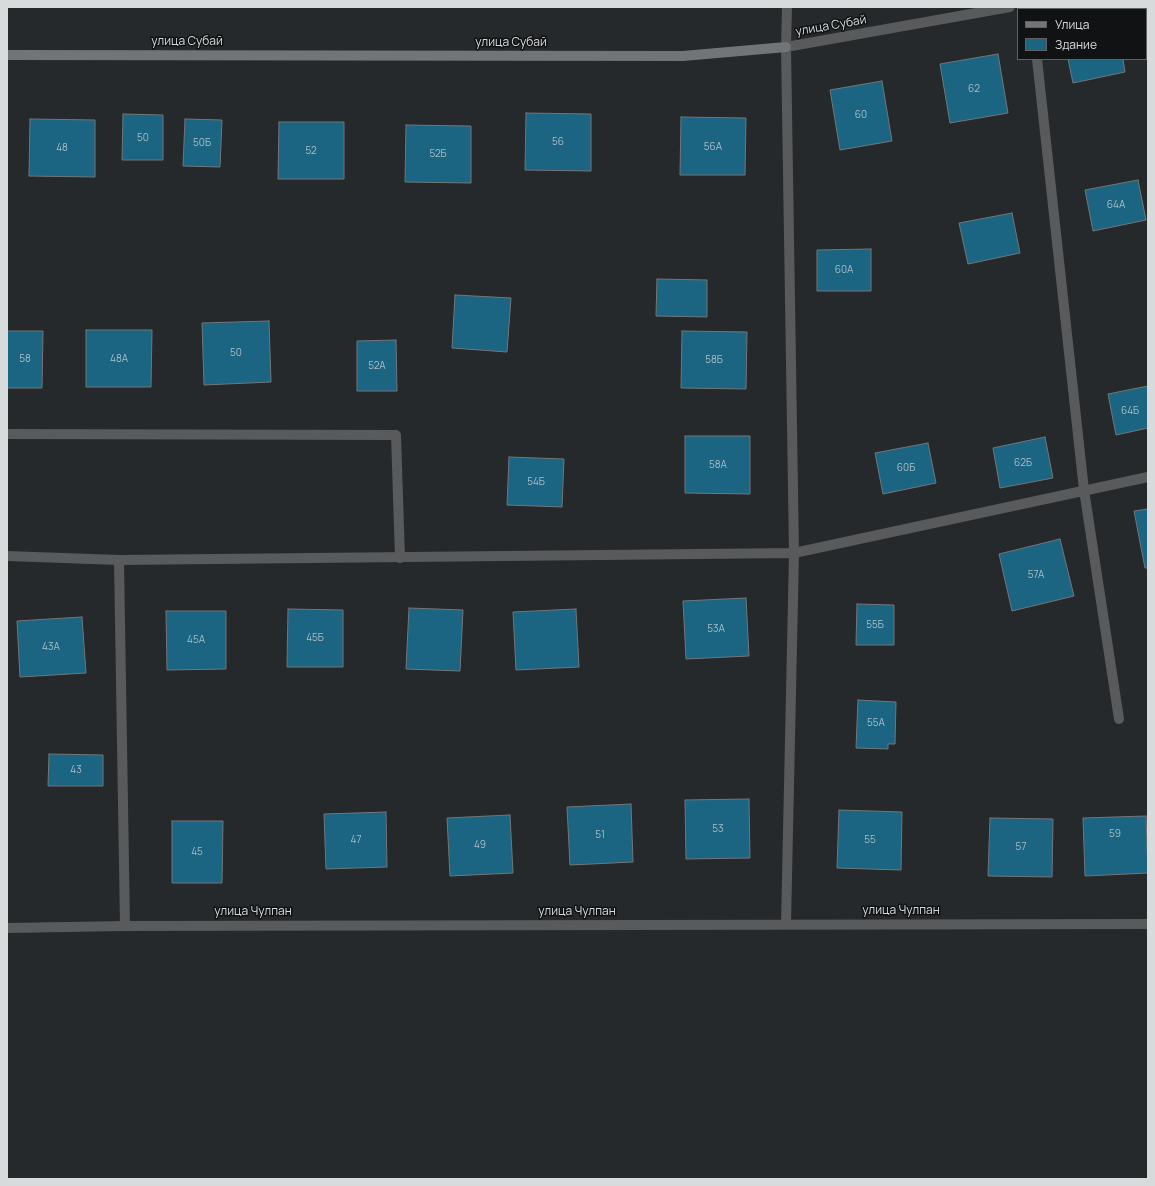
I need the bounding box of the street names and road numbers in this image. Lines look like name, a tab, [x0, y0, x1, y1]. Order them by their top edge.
street label: улица Субай	[794, 13, 868, 39]
street label: улица Субай	[151, 35, 223, 49]
street label: улица Субай	[475, 36, 547, 50]
street label: улица Чулпан	[862, 904, 940, 918]
street label: улица Чулпан	[214, 905, 292, 919]
street label: улица Чулпан	[538, 905, 616, 919]

